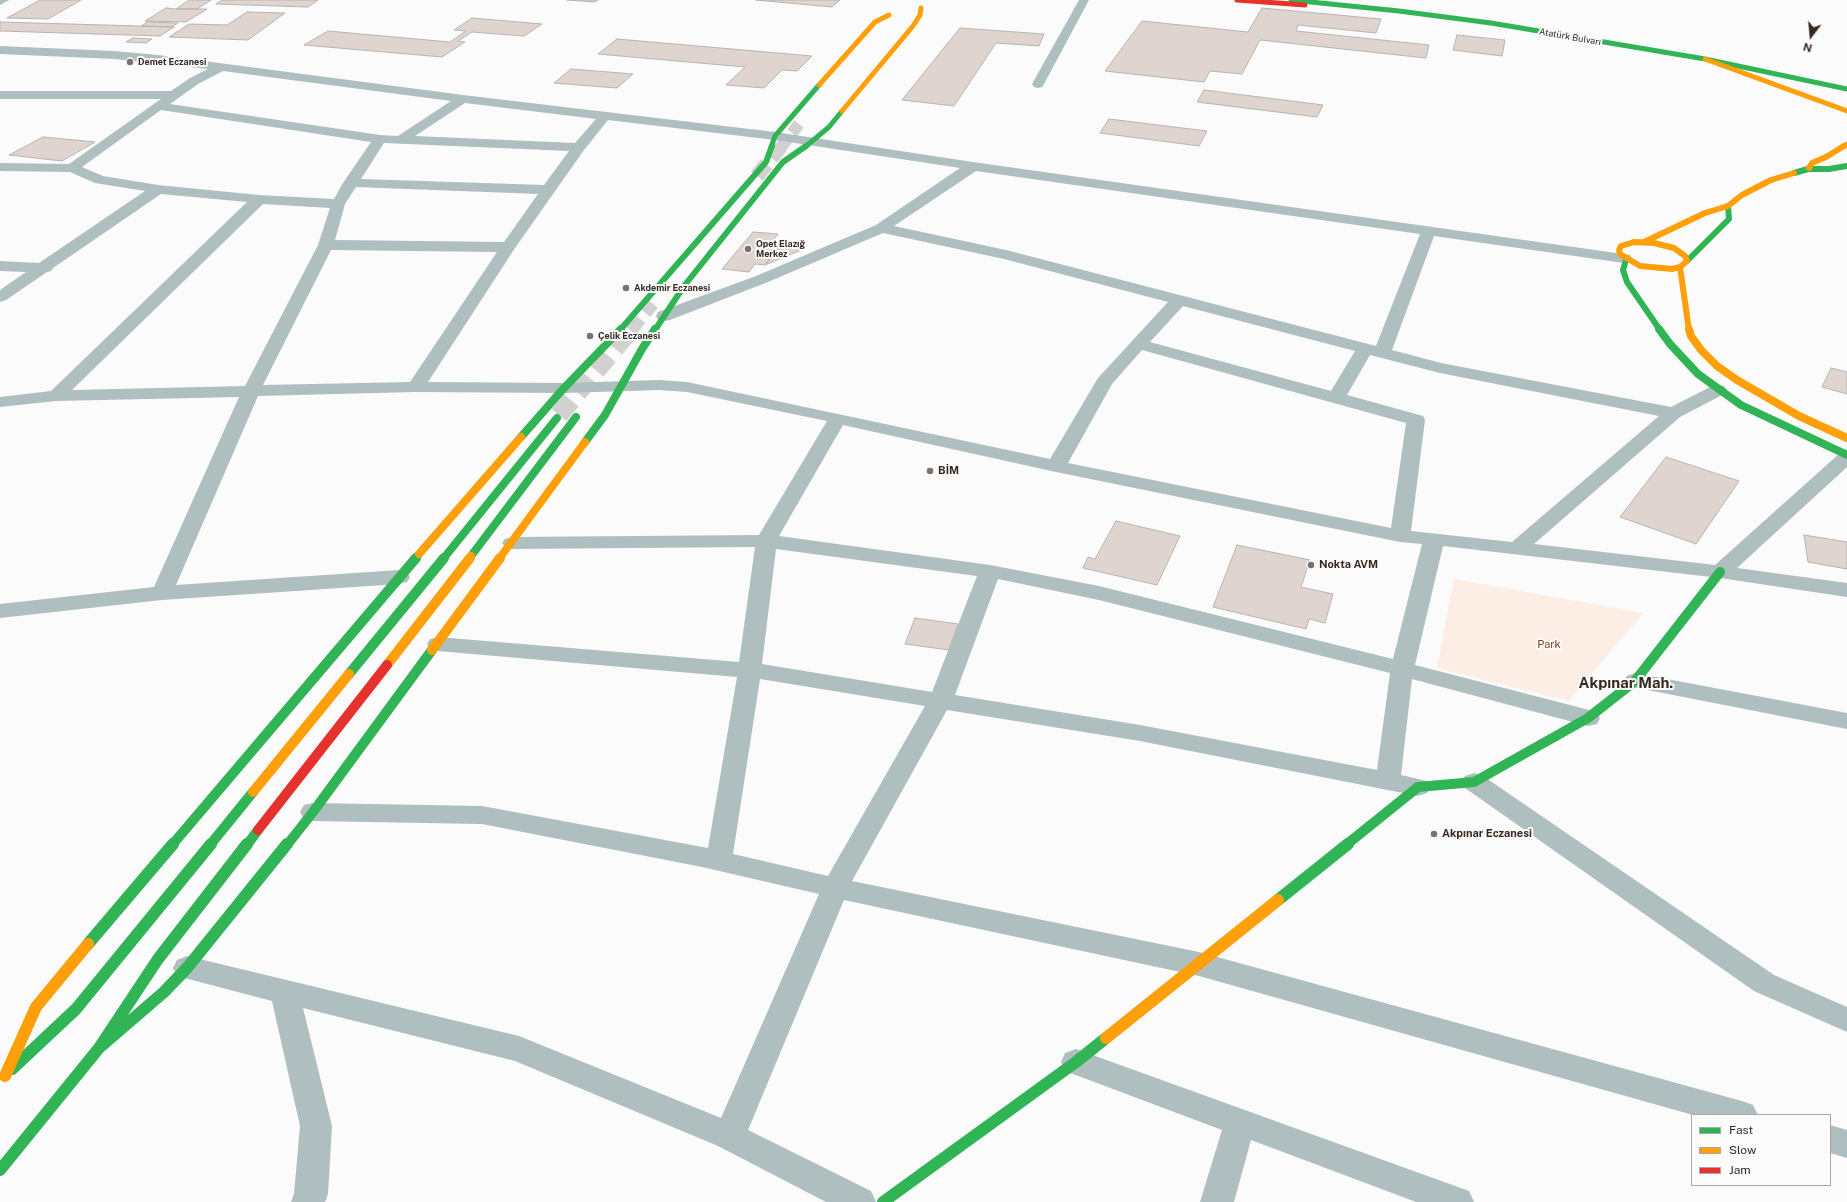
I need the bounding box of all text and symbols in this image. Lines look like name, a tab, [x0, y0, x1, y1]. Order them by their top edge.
north arrow	[1791, 16, 1831, 56]
street label: Atatürk Bulvarı	[1538, 26, 1602, 48]
text: N	[1802, 41, 1813, 54]
marker: Demet Eczanesi	[125, 57, 135, 67]
place label: Demet Eczanesi	[138, 57, 206, 67]
place label: Opet Elazığ Merkez	[756, 239, 805, 260]
marker: Opet Elazığ Merkez	[743, 244, 753, 254]
marker: Akdemir Eczanesi	[621, 283, 631, 293]
place label: Akdemir Eczanesi	[634, 283, 710, 293]
marker: Çelik Eczanesi	[585, 331, 595, 341]
place label: Çelik Eczanesi	[598, 331, 660, 341]
place label: BİM	[938, 464, 959, 478]
marker: BİM	[925, 466, 935, 476]
place label: Nokta AVM	[1319, 558, 1378, 572]
marker: Nokta AVM	[1306, 560, 1316, 570]
park label: Park	[1537, 638, 1561, 652]
district label: Akpınar Mah.	[1579, 674, 1673, 692]
place label: Akpınar Eczanesi	[1442, 827, 1532, 841]
marker: Akpınar Eczanesi	[1429, 829, 1439, 839]
legend	[1691, 1114, 1831, 1186]
text: Fast	[1729, 1123, 1753, 1137]
text: Slow	[1729, 1143, 1756, 1157]
text: Jam	[1729, 1163, 1751, 1177]

